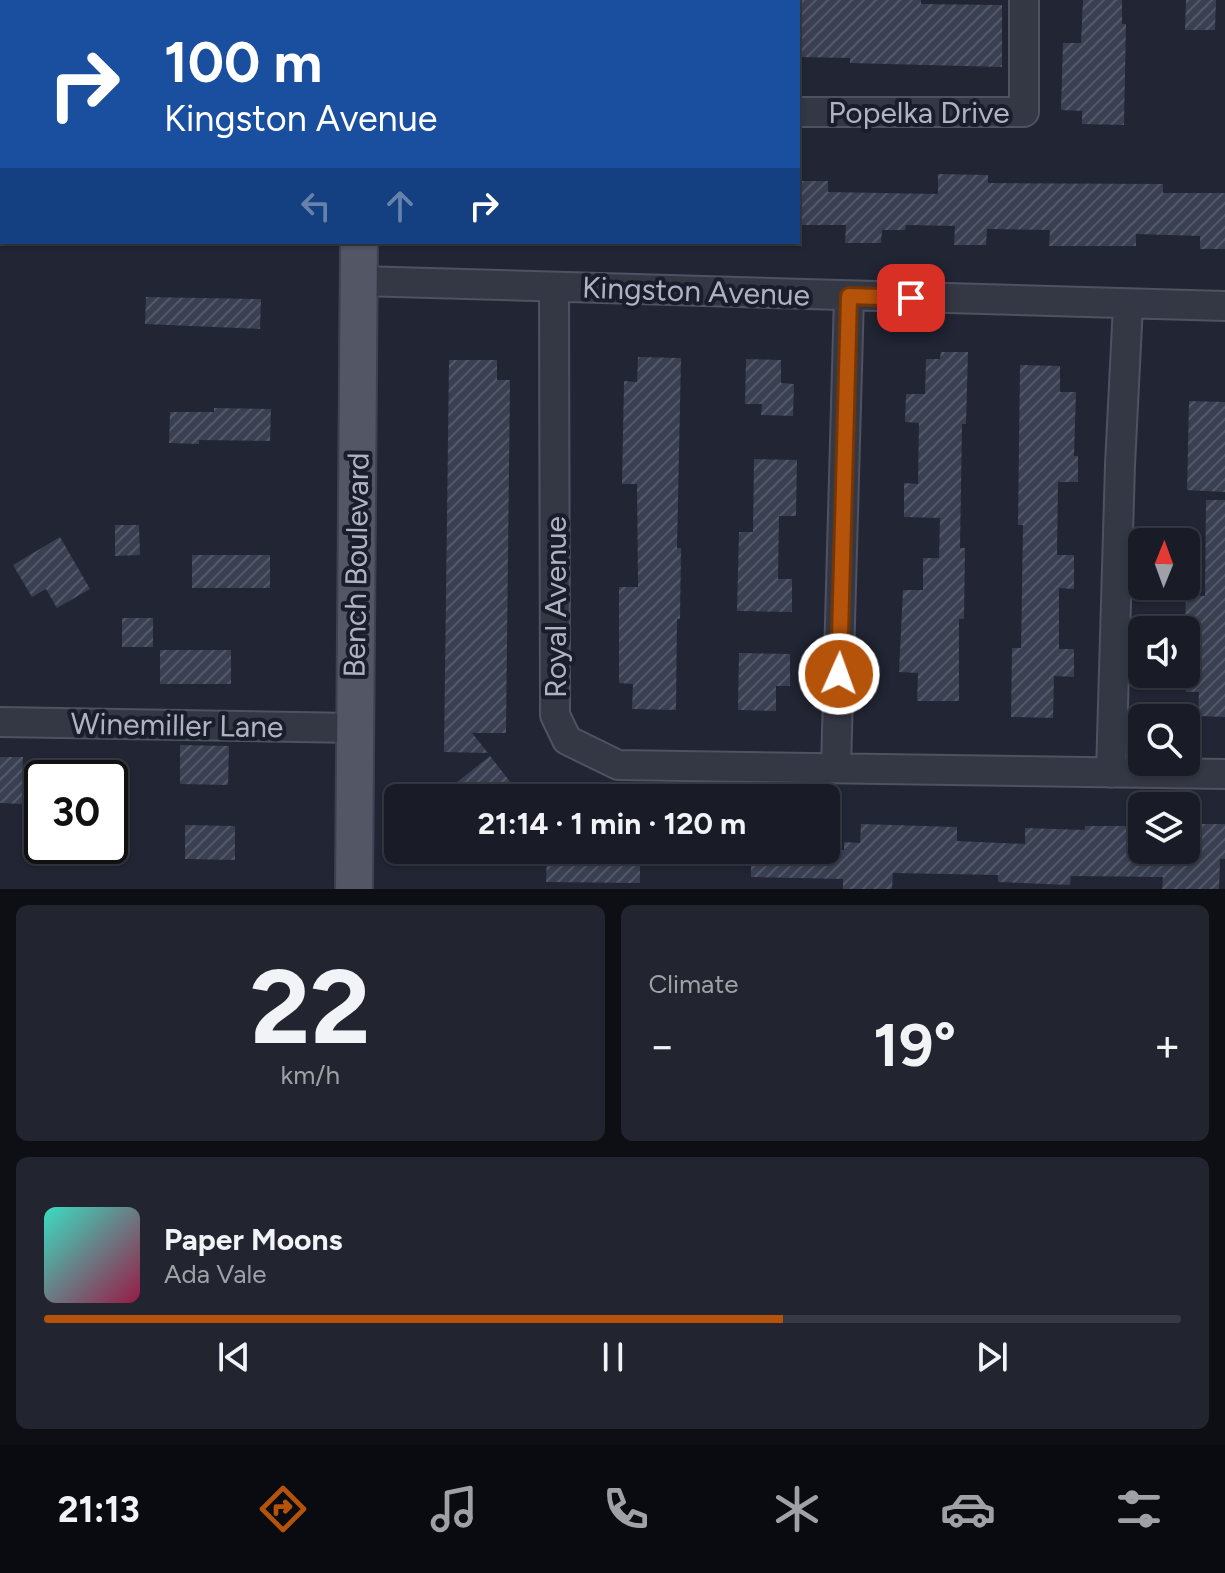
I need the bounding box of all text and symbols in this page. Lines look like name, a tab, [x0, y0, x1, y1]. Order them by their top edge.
text: 100 m	[164, 29, 322, 96]
icon: right	[32, 32, 136, 136]
street label: Popelka Drive	[828, 94, 1010, 131]
text: Kingston Avenue	[164, 97, 437, 140]
icon: left	[294, 184, 338, 228]
icon: ahead	[378, 184, 422, 228]
icon: right	[462, 184, 506, 228]
pin	[877, 264, 945, 332]
street label: Kingston Avenue	[581, 269, 811, 313]
icon: arrive	[889, 276, 933, 320]
street label: Bench Boulevard	[336, 452, 376, 678]
street label: Royal Avenue	[537, 516, 574, 698]
north arrow	[1128, 528, 1200, 600]
map controls	[1128, 528, 1200, 864]
button: sound	[1128, 616, 1200, 688]
position arrow	[797, 632, 881, 716]
button: search	[1128, 704, 1200, 776]
street label: Winemiller Lane	[70, 705, 284, 745]
speed limit sign: 30	[24, 760, 128, 864]
button: layers	[1128, 792, 1200, 864]
text: 21:14 · 1 min · 120 m	[478, 805, 746, 842]
text: 22	[250, 944, 370, 1069]
text: Climate	[649, 968, 738, 1000]
text: 19°	[873, 1009, 956, 1081]
text: −	[649, 1019, 676, 1072]
text: +	[1154, 1019, 1181, 1072]
text: km/h	[281, 1059, 340, 1091]
text: Paper Moons	[164, 1221, 343, 1258]
text: Ada Vale	[164, 1258, 267, 1290]
icon: previous	[212, 1335, 256, 1379]
icon: pause	[591, 1335, 635, 1379]
icon: next	[970, 1335, 1014, 1379]
icon: directions	[255, 1481, 311, 1537]
icon: music	[426, 1481, 482, 1537]
icon: phone	[598, 1481, 654, 1537]
icon: climate	[769, 1481, 825, 1537]
icon: car	[940, 1481, 996, 1537]
icon: filters	[1111, 1481, 1167, 1537]
text: 21:13	[58, 1488, 140, 1531]

